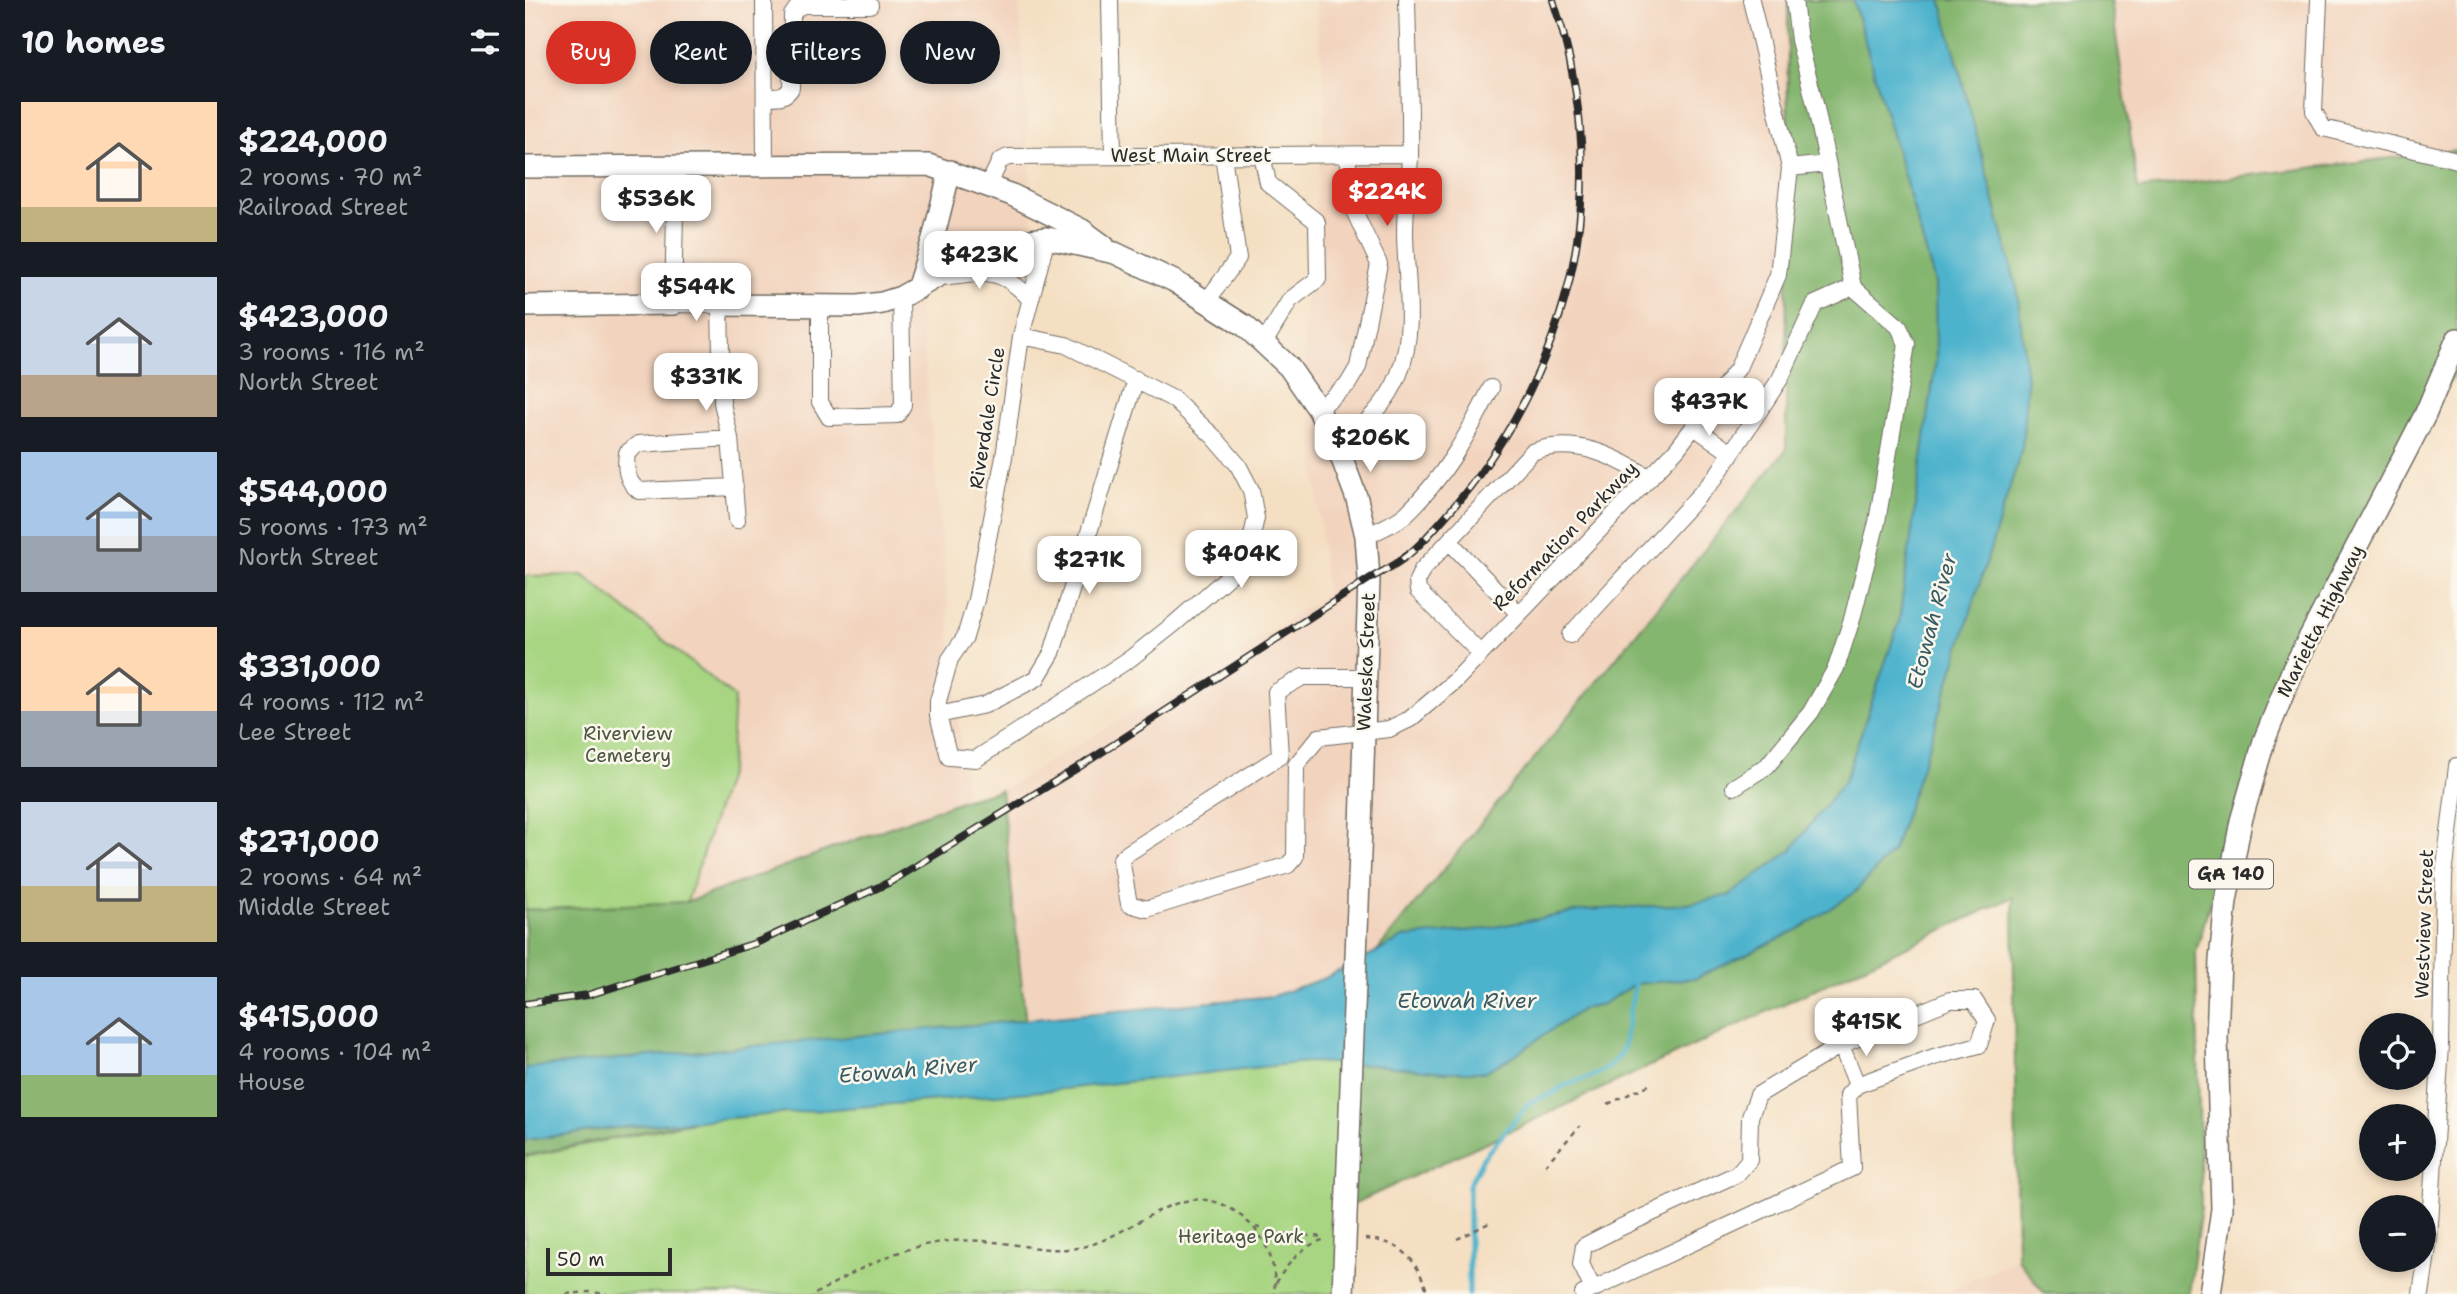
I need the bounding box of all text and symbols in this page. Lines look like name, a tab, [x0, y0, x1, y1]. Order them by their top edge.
chip: Buy	[546, 21, 636, 84]
chip: Rent	[650, 21, 752, 84]
chip: Filters	[766, 21, 886, 84]
chip: New	[900, 21, 1000, 84]
text: 10 homes	[21, 22, 166, 63]
icon: filters	[466, 23, 504, 61]
text: $224,000	[238, 121, 388, 162]
icon: home	[77, 130, 161, 214]
street label: West Main Street	[1111, 143, 1271, 168]
text: 2 rooms · 70 m²	[238, 162, 423, 192]
pin: $224K	[1338, 168, 1436, 228]
pin: $536K	[607, 176, 705, 235]
text: $224K	[1348, 176, 1426, 206]
text: $536K	[617, 183, 695, 213]
text: Railroad Street	[238, 192, 408, 222]
pin: $423K	[930, 232, 1028, 291]
text: $423K	[940, 239, 1018, 269]
pin: $544K	[647, 264, 745, 323]
text: $544K	[657, 271, 735, 301]
text: $423,000	[238, 296, 389, 337]
icon: home	[77, 305, 161, 389]
text: 3 rooms · 116 m²	[238, 337, 425, 367]
street label: Riverdale Circle	[963, 345, 1011, 491]
pin: $331K	[657, 354, 755, 413]
text: $331K	[670, 361, 742, 391]
text: North Street	[238, 367, 379, 397]
pin: $437K	[1660, 378, 1758, 438]
text: $437K	[1670, 386, 1748, 416]
pin: $206K	[1321, 414, 1419, 474]
text: $206K	[1331, 422, 1409, 452]
street label: Reformation Parkway	[1487, 456, 1643, 616]
text: $544,000	[238, 471, 388, 512]
icon: home	[77, 480, 161, 564]
text: 5 rooms · 173 m²	[238, 512, 428, 542]
pin: $404K	[1192, 530, 1290, 590]
pin: $271K	[1040, 536, 1138, 596]
text: $404K	[1201, 538, 1281, 568]
street label: Marietta Highway	[2271, 540, 2369, 702]
text: North Street	[238, 542, 379, 572]
text: $271K	[1053, 544, 1125, 574]
water label: Etowah River	[1900, 549, 1964, 692]
street label: Waleska Street	[1351, 592, 1381, 732]
text: $331,000	[238, 646, 381, 687]
icon: home	[77, 655, 161, 739]
text: 4 rooms · 112 m²	[238, 687, 424, 717]
text: Lee Street	[238, 717, 351, 747]
park label: Riverview Cemetery	[583, 721, 673, 768]
text: $271,000	[238, 821, 380, 862]
icon: home	[77, 830, 161, 914]
street label: Westview Street	[2409, 849, 2439, 999]
road number: GA 140	[2189, 860, 2273, 888]
text: 2 rooms · 64 m²	[238, 862, 422, 892]
text: Middle Street	[238, 892, 390, 922]
water label: Etowah River	[1397, 987, 1538, 1015]
text: $415,000	[238, 996, 379, 1037]
pin: $415K	[1817, 998, 1915, 1058]
icon: home	[77, 1005, 161, 1089]
text: $415K	[1831, 1006, 1901, 1036]
map controls	[2359, 1013, 2436, 1272]
button: locate	[2359, 1013, 2436, 1090]
text: 4 rooms · 104 m²	[238, 1037, 431, 1067]
water label: Etowah River	[837, 1050, 980, 1090]
text: House	[238, 1067, 306, 1097]
button: +	[2359, 1104, 2436, 1181]
button: −	[2359, 1195, 2436, 1272]
park label: Heritage Park	[1178, 1224, 1304, 1249]
scale bar	[546, 1245, 672, 1277]
text: 50 m	[557, 1247, 605, 1272]

